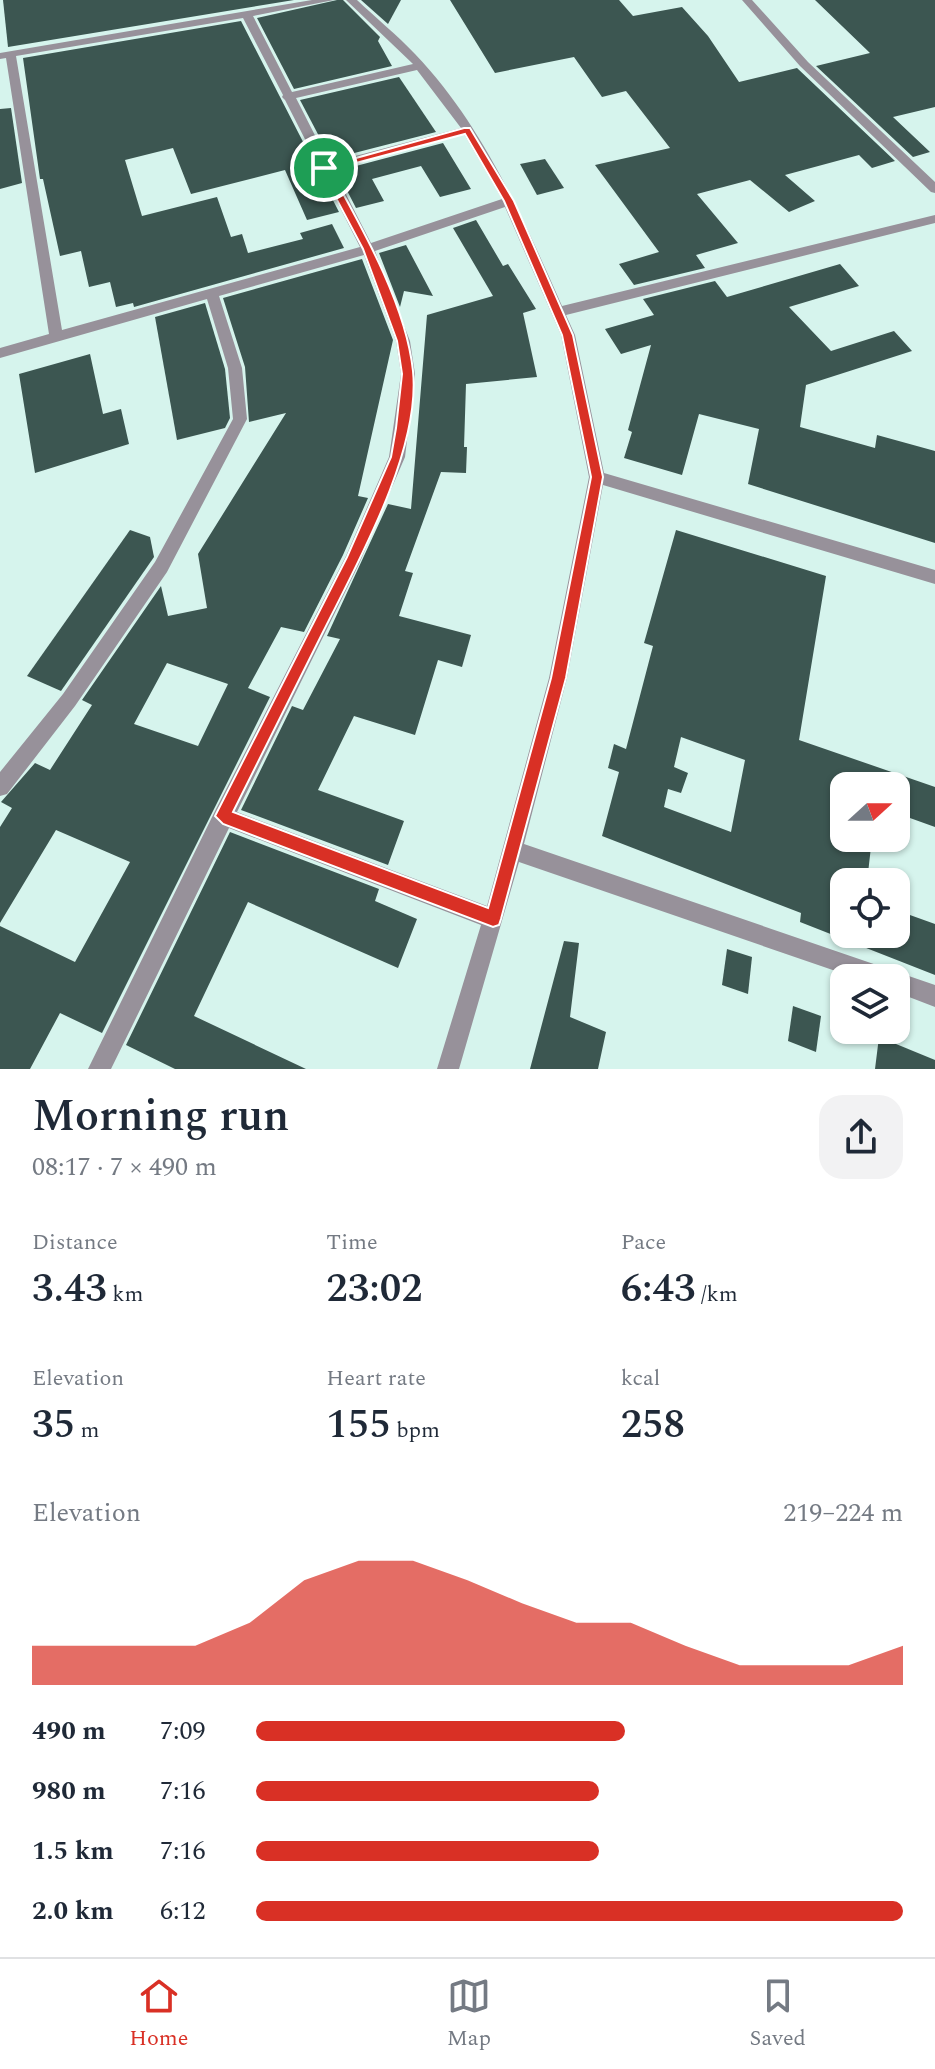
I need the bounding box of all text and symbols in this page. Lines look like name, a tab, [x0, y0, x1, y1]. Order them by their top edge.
pin	[290, 134, 358, 202]
icon: arrive	[302, 146, 346, 190]
north arrow	[830, 772, 910, 852]
map controls	[830, 772, 910, 1044]
button: locate	[830, 868, 910, 948]
button: layers	[830, 964, 910, 1044]
text: Morning run	[32, 1083, 289, 1150]
button: share	[819, 1095, 903, 1179]
text: 08:17 · 7 × 490 m	[32, 1147, 217, 1187]
text: Distance	[32, 1226, 118, 1259]
text: Time	[326, 1226, 378, 1259]
text: Pace	[621, 1226, 666, 1259]
text: 3.43	[32, 1259, 107, 1320]
text: 23:02	[326, 1259, 423, 1320]
text: 6:43	[621, 1259, 695, 1320]
text: km	[107, 1278, 143, 1311]
text: /km	[695, 1278, 738, 1311]
text: Elevation	[32, 1362, 124, 1395]
text: Heart rate	[326, 1362, 426, 1395]
text: kcal	[621, 1362, 660, 1395]
text: 35	[32, 1395, 75, 1456]
text: 155	[326, 1395, 391, 1456]
text: 258	[621, 1395, 685, 1456]
text: m	[75, 1414, 99, 1447]
text: bpm	[391, 1414, 440, 1447]
text: Elevation	[32, 1493, 141, 1533]
text: 219–224 m	[783, 1493, 903, 1533]
text: 490 m	[32, 1711, 106, 1751]
text: 7:09	[160, 1711, 206, 1751]
text: 980 m	[32, 1771, 106, 1811]
text: 7:16	[160, 1771, 206, 1811]
text: 1.5 km	[32, 1831, 114, 1871]
text: 7:16	[160, 1831, 206, 1871]
text: 2.0 km	[32, 1891, 114, 1931]
text: 6:12	[160, 1891, 206, 1931]
tab: Home	[129, 1974, 188, 2055]
tab: Map	[447, 1974, 491, 2055]
tab: Saved	[749, 1974, 806, 2055]

